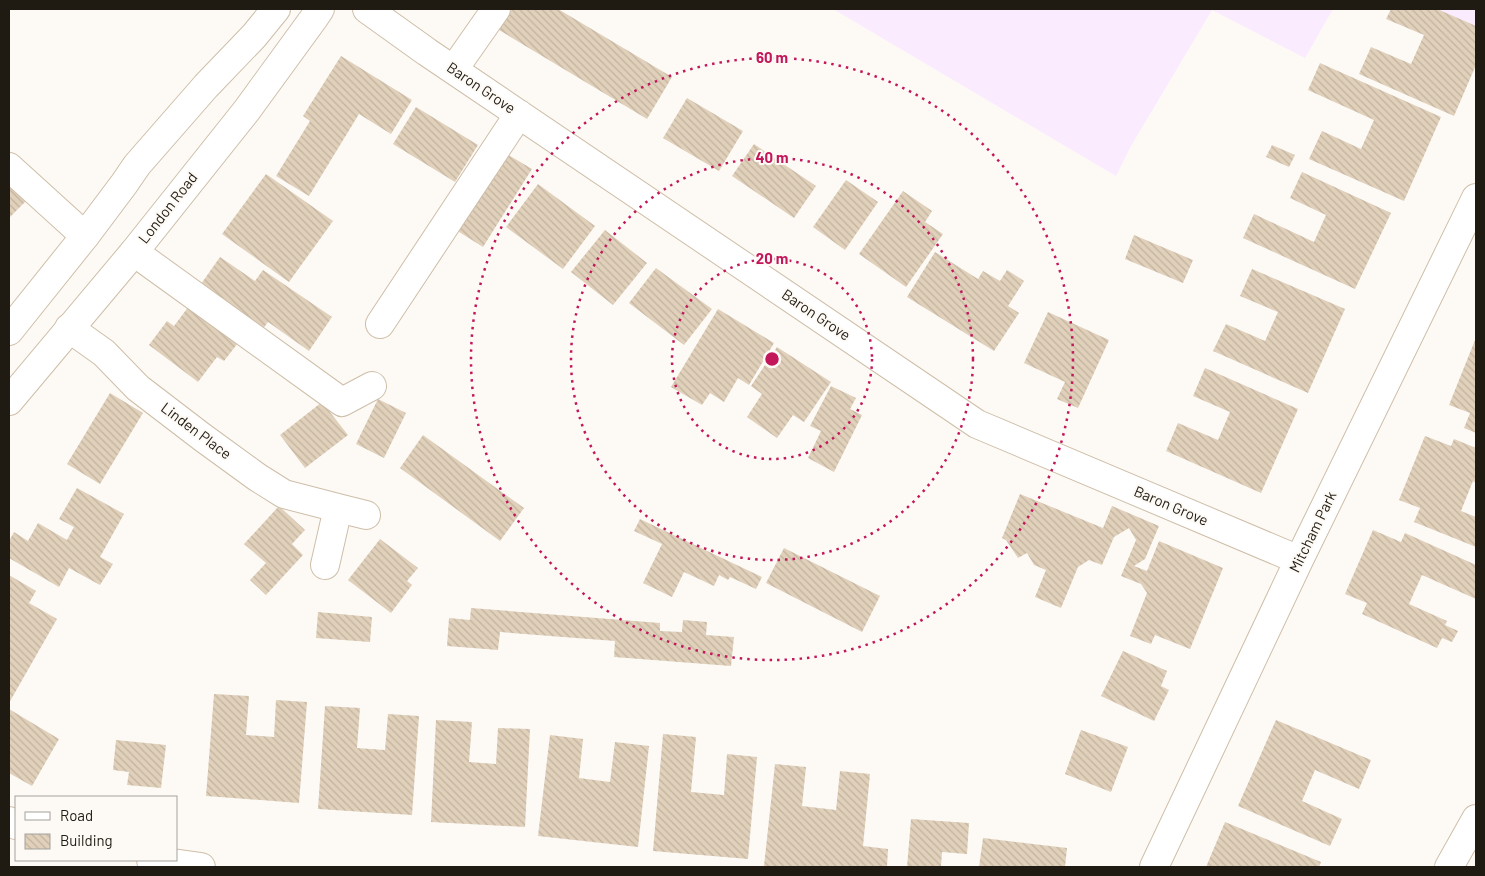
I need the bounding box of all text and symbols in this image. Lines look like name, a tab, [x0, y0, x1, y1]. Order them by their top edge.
text: 60 m	[756, 48, 788, 66]
street label: Baron Grove	[444, 58, 519, 117]
text: 40 m	[755, 148, 789, 166]
street label: London Road	[134, 168, 201, 247]
text: 20 m	[756, 249, 788, 267]
street label: Baron Grove	[779, 285, 854, 344]
centre of rings	[763, 350, 781, 368]
street label: Linden Place	[158, 398, 235, 462]
street label: Baron Grove	[1132, 481, 1211, 529]
street label: Mitcham Park	[1285, 488, 1340, 575]
legend	[15, 796, 178, 861]
text: Road	[60, 806, 93, 824]
text: Building	[60, 831, 113, 849]

